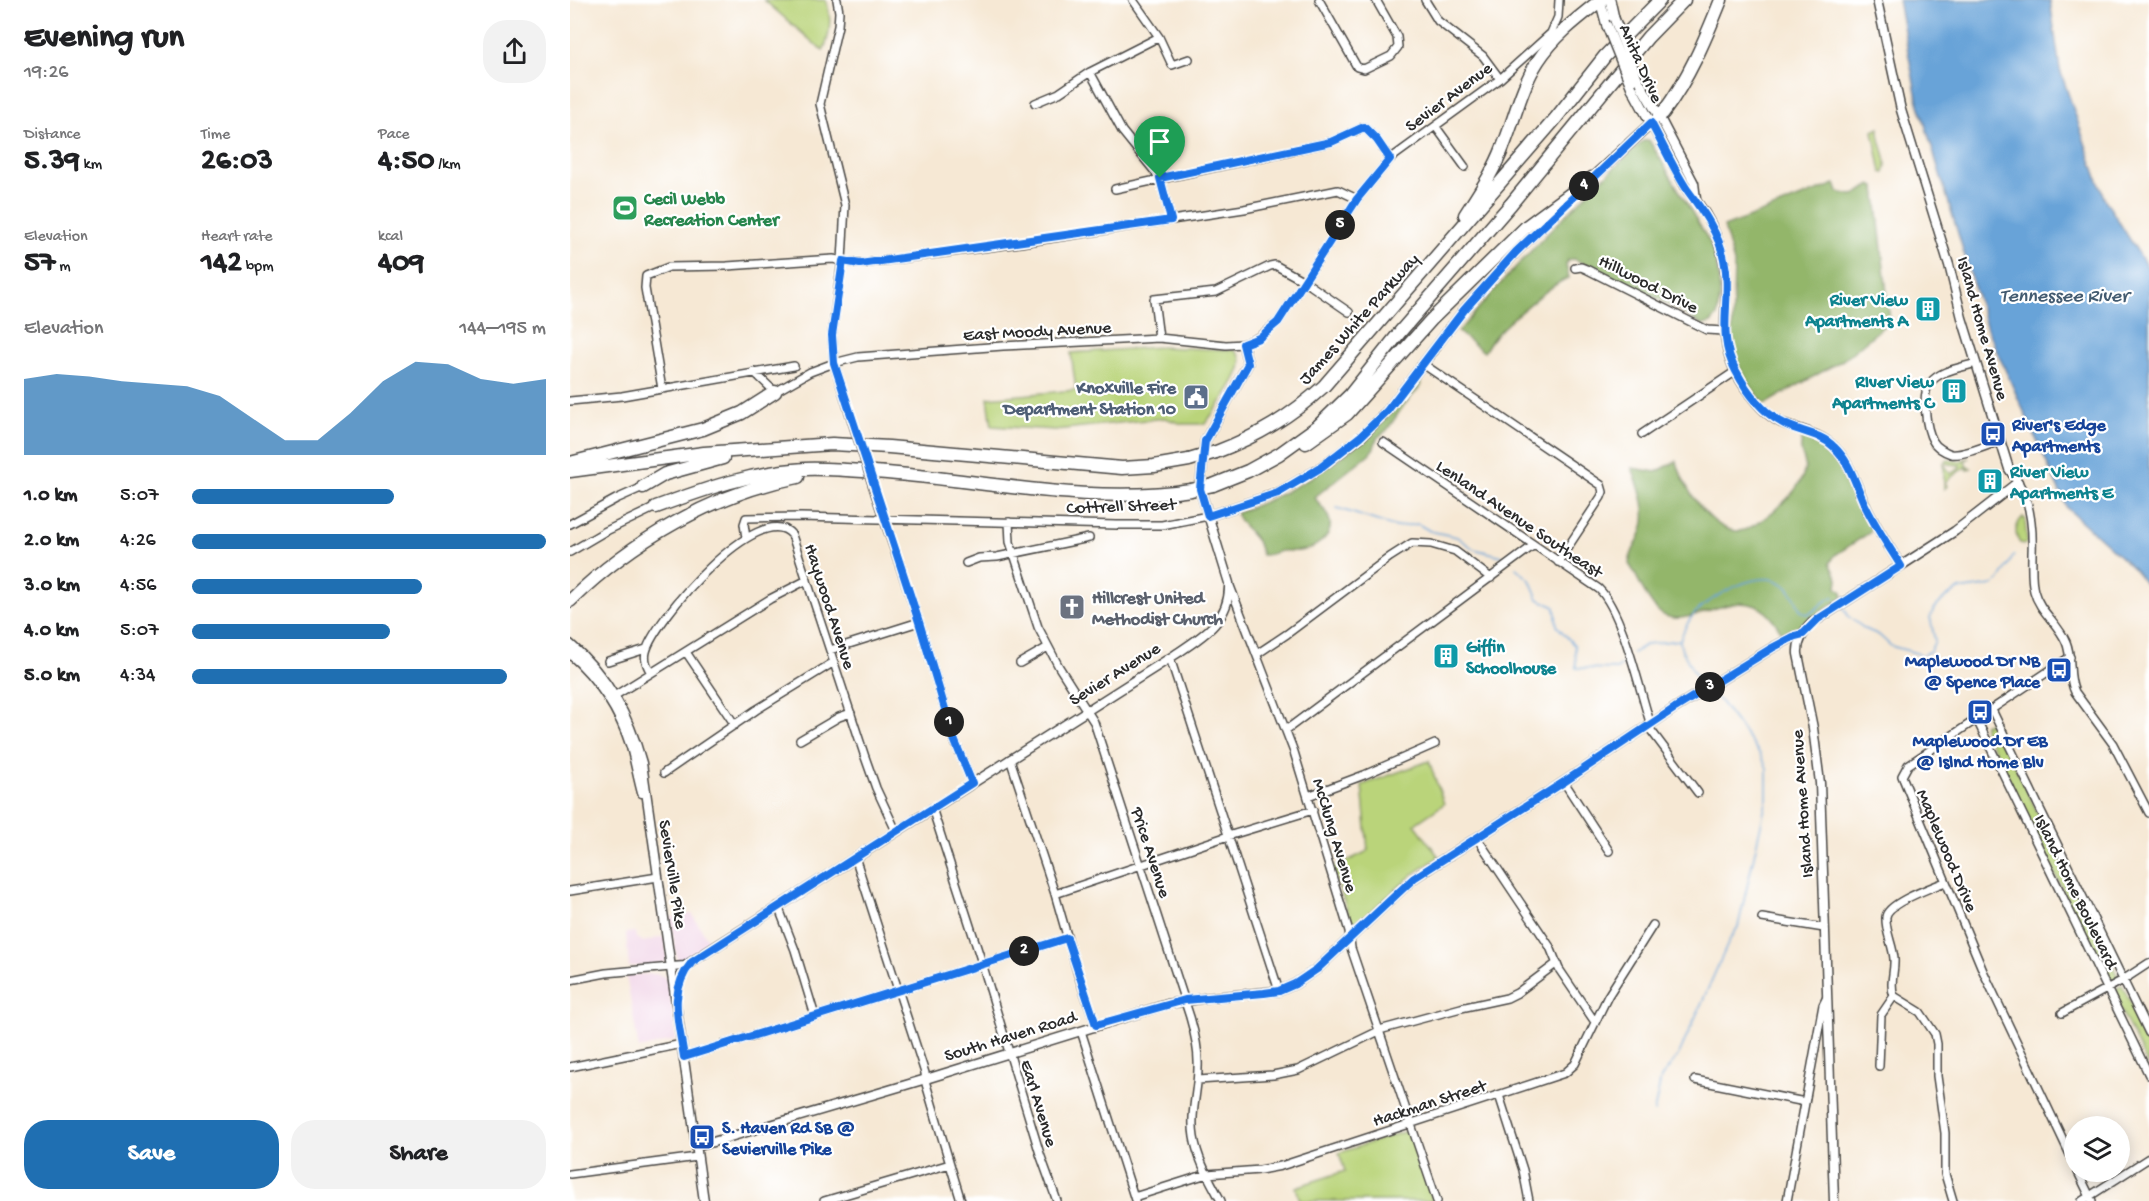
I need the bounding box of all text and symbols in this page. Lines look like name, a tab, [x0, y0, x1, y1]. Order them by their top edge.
text: Evening run	[24, 20, 184, 58]
button: share	[483, 20, 546, 83]
street label: Anita Drive	[1613, 21, 1667, 107]
street label: Sevier Avenue	[1402, 58, 1498, 138]
text: 19:26	[24, 62, 68, 85]
pin	[1134, 116, 1185, 178]
icon: arrive	[1143, 125, 1176, 158]
text: Distance	[24, 126, 81, 145]
text: Time	[201, 126, 230, 145]
text: Pace	[378, 126, 409, 145]
text: 5.39	[24, 145, 80, 180]
text: 26:03	[201, 145, 273, 180]
text: 4:50	[378, 145, 434, 180]
text: km	[80, 156, 102, 175]
text: /km	[434, 156, 461, 175]
pin: 4	[1569, 171, 1599, 201]
text: 4	[1580, 176, 1588, 195]
place label: Cecil Webb Recreation Center	[643, 190, 781, 232]
sports icon: Cecil Webb Recreation Center	[610, 193, 640, 223]
pin: 5	[1325, 210, 1355, 240]
text: 5	[1336, 215, 1344, 234]
text: Elevation	[24, 228, 88, 247]
text: Heart rate	[201, 228, 273, 247]
text: kcal	[378, 228, 403, 247]
text: 57	[24, 247, 55, 282]
text: 142	[201, 247, 242, 282]
text: 409	[378, 247, 424, 282]
street label: James White Parkway	[1295, 250, 1424, 390]
street label: Hillwood Drive	[1595, 251, 1702, 320]
street label: Island Home Avenue	[1951, 254, 2012, 404]
text: m	[55, 258, 71, 277]
text: bpm	[242, 258, 273, 277]
water label: Tennessee River	[2000, 286, 2132, 309]
place label: River View Apartments A	[1804, 291, 1909, 333]
building icon: River View Apartments A	[1913, 294, 1943, 324]
text: Elevation	[24, 318, 104, 341]
text: 144–195 m	[459, 318, 546, 341]
street label: East Moody Avenue	[962, 318, 1112, 347]
place label: RIver View Apartments C	[1831, 373, 1936, 415]
building icon: RIver View Apartments C	[1939, 376, 1969, 406]
place label: Knoxville Fire Department Station 10	[1002, 379, 1177, 421]
public building icon: Knoxville Fire Department Station 10	[1181, 382, 1211, 412]
place label: River's Edge Apartments	[2011, 416, 2106, 458]
bus stop icon: River's Edge Apartments	[1978, 419, 2008, 449]
street label: Lenland Avenue Southeast	[1431, 456, 1607, 585]
place label: River View Apartments E	[2009, 463, 2115, 505]
building icon: River View Apartments E	[1975, 466, 2005, 496]
text: 1.0 km	[24, 485, 78, 508]
text: 5:07	[120, 485, 159, 508]
street label: Cottrell Street	[1066, 495, 1178, 520]
text: 2.0 km	[24, 530, 79, 553]
text: 4:26	[120, 530, 156, 553]
street label: Haywood Avenue	[798, 541, 859, 673]
text: 3.0 km	[24, 575, 80, 598]
text: 4:56	[120, 575, 156, 598]
place label: Hillcrest United Methodist Church	[1092, 589, 1223, 631]
church icon: Hillcrest United Methodist Church	[1057, 592, 1087, 622]
text: 4.0 km	[24, 620, 79, 643]
text: 5:07	[120, 620, 159, 643]
street label: Sevier Avenue	[1066, 638, 1165, 711]
place label: Giffin Schoolhouse	[1466, 638, 1557, 680]
building icon: Giffin Schoolhouse	[1431, 641, 1461, 671]
place label: Maplewood Dr NB @ Spence Place	[1905, 652, 2041, 694]
bus stop icon: Maplewood Dr NB @ Spence Place	[2044, 655, 2074, 685]
text: 5.0 km	[24, 665, 80, 688]
text: 4:34	[120, 665, 156, 688]
pin: 3	[1695, 672, 1725, 702]
text: 3	[1706, 677, 1714, 696]
bus stop icon: Maplewood Dr EB @ Islnd Home Blv	[1965, 697, 1995, 727]
pin: 1	[934, 707, 964, 737]
text: 1	[946, 712, 952, 731]
street label: Island Home Avenue	[1788, 728, 1819, 879]
place label: Maplewood Dr EB @ Islnd Home Blv	[1913, 732, 2048, 774]
street label: McClung Avenue	[1306, 776, 1361, 896]
street label: Maplewood Drive	[1910, 786, 1981, 916]
street label: Price Avenue	[1125, 804, 1174, 901]
street label: Island Home Boulevard	[2028, 811, 2122, 974]
street label: Sevierville Pike	[653, 819, 691, 931]
pin: 2	[1009, 936, 1039, 966]
text: 2	[1020, 941, 1028, 960]
street label: South Haven Road	[942, 1007, 1081, 1067]
street label: Earl Avenue	[1014, 1058, 1061, 1150]
street label: Hackman Street	[1370, 1076, 1491, 1133]
map controls	[2064, 1116, 2130, 1182]
button: layers	[2064, 1116, 2130, 1182]
place label: S. Haven Rd SB @ Sevierville Pike	[722, 1119, 855, 1161]
button: Save	[24, 1120, 279, 1189]
button: Share	[291, 1120, 546, 1189]
bus stop icon: S. Haven Rd SB @ Sevierville Pike	[687, 1122, 717, 1152]

